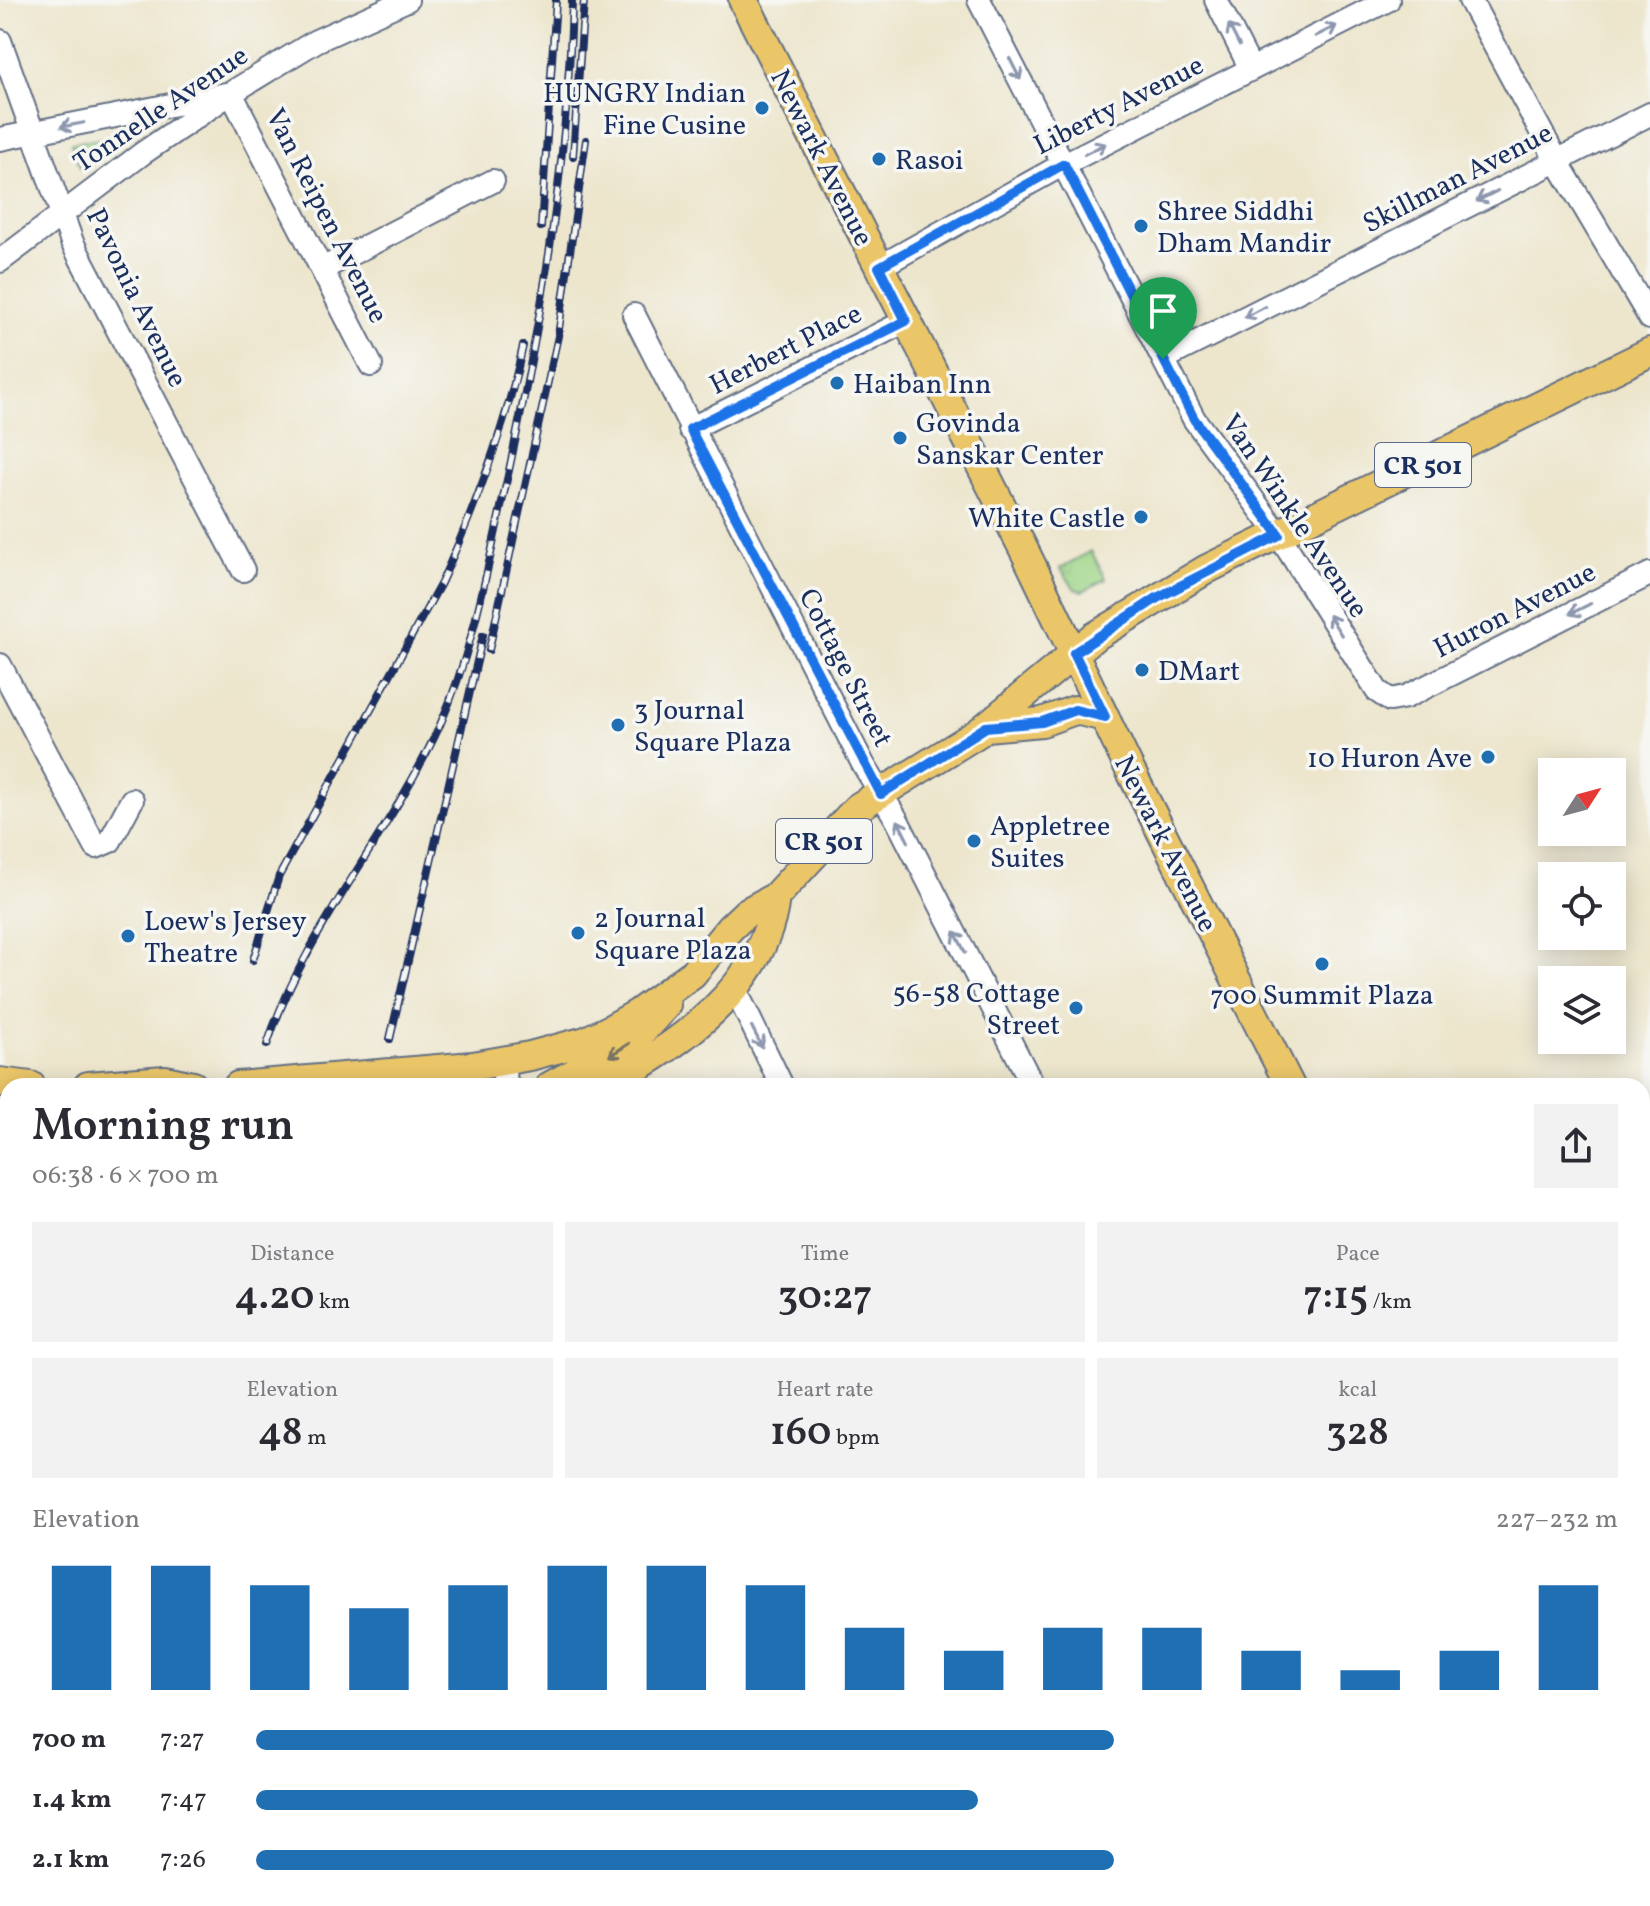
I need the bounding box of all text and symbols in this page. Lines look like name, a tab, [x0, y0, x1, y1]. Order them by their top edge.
one-way arrow	[1225, 23, 1241, 47]
one-way arrow	[1314, 23, 1338, 38]
street label: Tonnelle Avenue	[66, 37, 257, 183]
street label: Liberty Avenue	[1028, 47, 1211, 166]
one-way arrow	[1007, 57, 1023, 81]
street label: Newark Avenue	[759, 63, 882, 253]
place label: HUNGRY Indian Fine Cusine	[543, 75, 746, 146]
marker: HUNGRY Indian Fine Cusine	[753, 99, 771, 117]
street label: Van Reipen Avenue	[255, 102, 397, 330]
street label: Skillman Avenue	[1356, 115, 1560, 244]
one-way arrow	[60, 118, 85, 133]
one-way arrow	[1082, 140, 1106, 156]
place label: Rasoi	[895, 142, 963, 181]
marker: Rasoi	[870, 150, 888, 168]
one-way arrow	[1476, 189, 1500, 204]
place label: Shree Siddhi Dham Mandir	[1157, 193, 1331, 264]
street label: Pavonia Avenue	[75, 202, 196, 394]
marker: Shree Siddhi Dham Mandir	[1132, 217, 1150, 235]
pin	[1129, 277, 1197, 359]
icon: arrive	[1141, 289, 1185, 333]
street label: Herbert Place	[703, 295, 869, 405]
one-way arrow	[1243, 305, 1267, 321]
place label: Haiban Inn	[853, 366, 991, 405]
marker: Haiban Inn	[828, 374, 846, 392]
place label: Govinda Sanskar Center	[916, 405, 1104, 476]
street label: Van Winkle Avenue	[1211, 407, 1377, 626]
marker: Govinda Sanskar Center	[891, 429, 909, 447]
road number: CR 501	[1375, 443, 1471, 487]
place label: White Castle	[968, 500, 1125, 539]
marker: White Castle	[1132, 508, 1150, 526]
street label: Huron Avenue	[1427, 554, 1603, 669]
street label: Cottage Street	[788, 582, 901, 754]
one-way arrow	[1569, 602, 1593, 618]
one-way arrow	[1327, 614, 1343, 637]
place label: DMart	[1158, 653, 1240, 692]
marker: DMart	[1133, 661, 1151, 679]
place label: 3 Journal Square Plaza	[634, 692, 792, 763]
marker: 3 Journal Square Plaza	[609, 716, 627, 734]
place label: 10 Huron Ave	[1307, 740, 1472, 779]
marker: 10 Huron Ave	[1479, 748, 1497, 766]
street label: Newark Avenue	[1103, 749, 1226, 939]
north arrow	[1538, 758, 1626, 846]
map controls	[1538, 758, 1626, 1054]
place label: Appletree Suites	[990, 808, 1110, 879]
road number: CR 501	[776, 819, 872, 863]
one-way arrow	[894, 819, 910, 843]
marker: Appletree Suites	[965, 832, 983, 850]
button: locate	[1538, 862, 1626, 950]
place label: 2 Journal Square Plaza	[594, 900, 752, 971]
place label: Loew's Jersey Theatre	[144, 903, 307, 974]
marker: 2 Journal Square Plaza	[569, 924, 587, 942]
marker: Loew's Jersey Theatre	[119, 927, 137, 945]
one-way arrow	[951, 930, 967, 954]
marker: 700 Summit Plaza	[1313, 955, 1331, 973]
button: layers	[1538, 966, 1626, 1054]
place label: 56-58 Cottage Street	[892, 975, 1060, 1046]
place label: 700 Summit Plaza	[1210, 977, 1434, 1016]
marker: 56-58 Cottage Street	[1067, 999, 1085, 1017]
one-way arrow	[750, 1024, 766, 1048]
one-way arrow	[609, 1041, 631, 1058]
text: Morning run	[32, 1097, 294, 1158]
button: share	[1534, 1104, 1618, 1188]
text: 06:38 · 6 × 700 m	[32, 1158, 219, 1194]
text: Distance	[250, 1239, 334, 1270]
text: Time	[801, 1239, 849, 1270]
text: Pace	[1336, 1239, 1380, 1270]
text: 4.20	[234, 1270, 314, 1326]
text: 30:27	[778, 1270, 872, 1326]
text: 7:15	[1303, 1270, 1368, 1326]
text: km	[314, 1287, 350, 1318]
text: /km	[1368, 1287, 1412, 1318]
text: Elevation	[247, 1375, 338, 1406]
text: Heart rate	[776, 1375, 874, 1406]
text: kcal	[1338, 1375, 1377, 1406]
text: 48	[258, 1406, 303, 1462]
text: 160	[770, 1406, 832, 1462]
text: 328	[1326, 1406, 1389, 1462]
text: m	[303, 1423, 327, 1454]
text: bpm	[832, 1423, 880, 1454]
text: Elevation	[32, 1502, 140, 1538]
text: 227–232 m	[1496, 1502, 1618, 1538]
text: 700 m	[32, 1722, 106, 1758]
text: 7:27	[160, 1722, 205, 1758]
text: 1.4 km	[32, 1782, 112, 1818]
text: 7:47	[160, 1782, 207, 1818]
text: 2.1 km	[32, 1842, 109, 1878]
text: 7:26	[160, 1842, 206, 1878]

